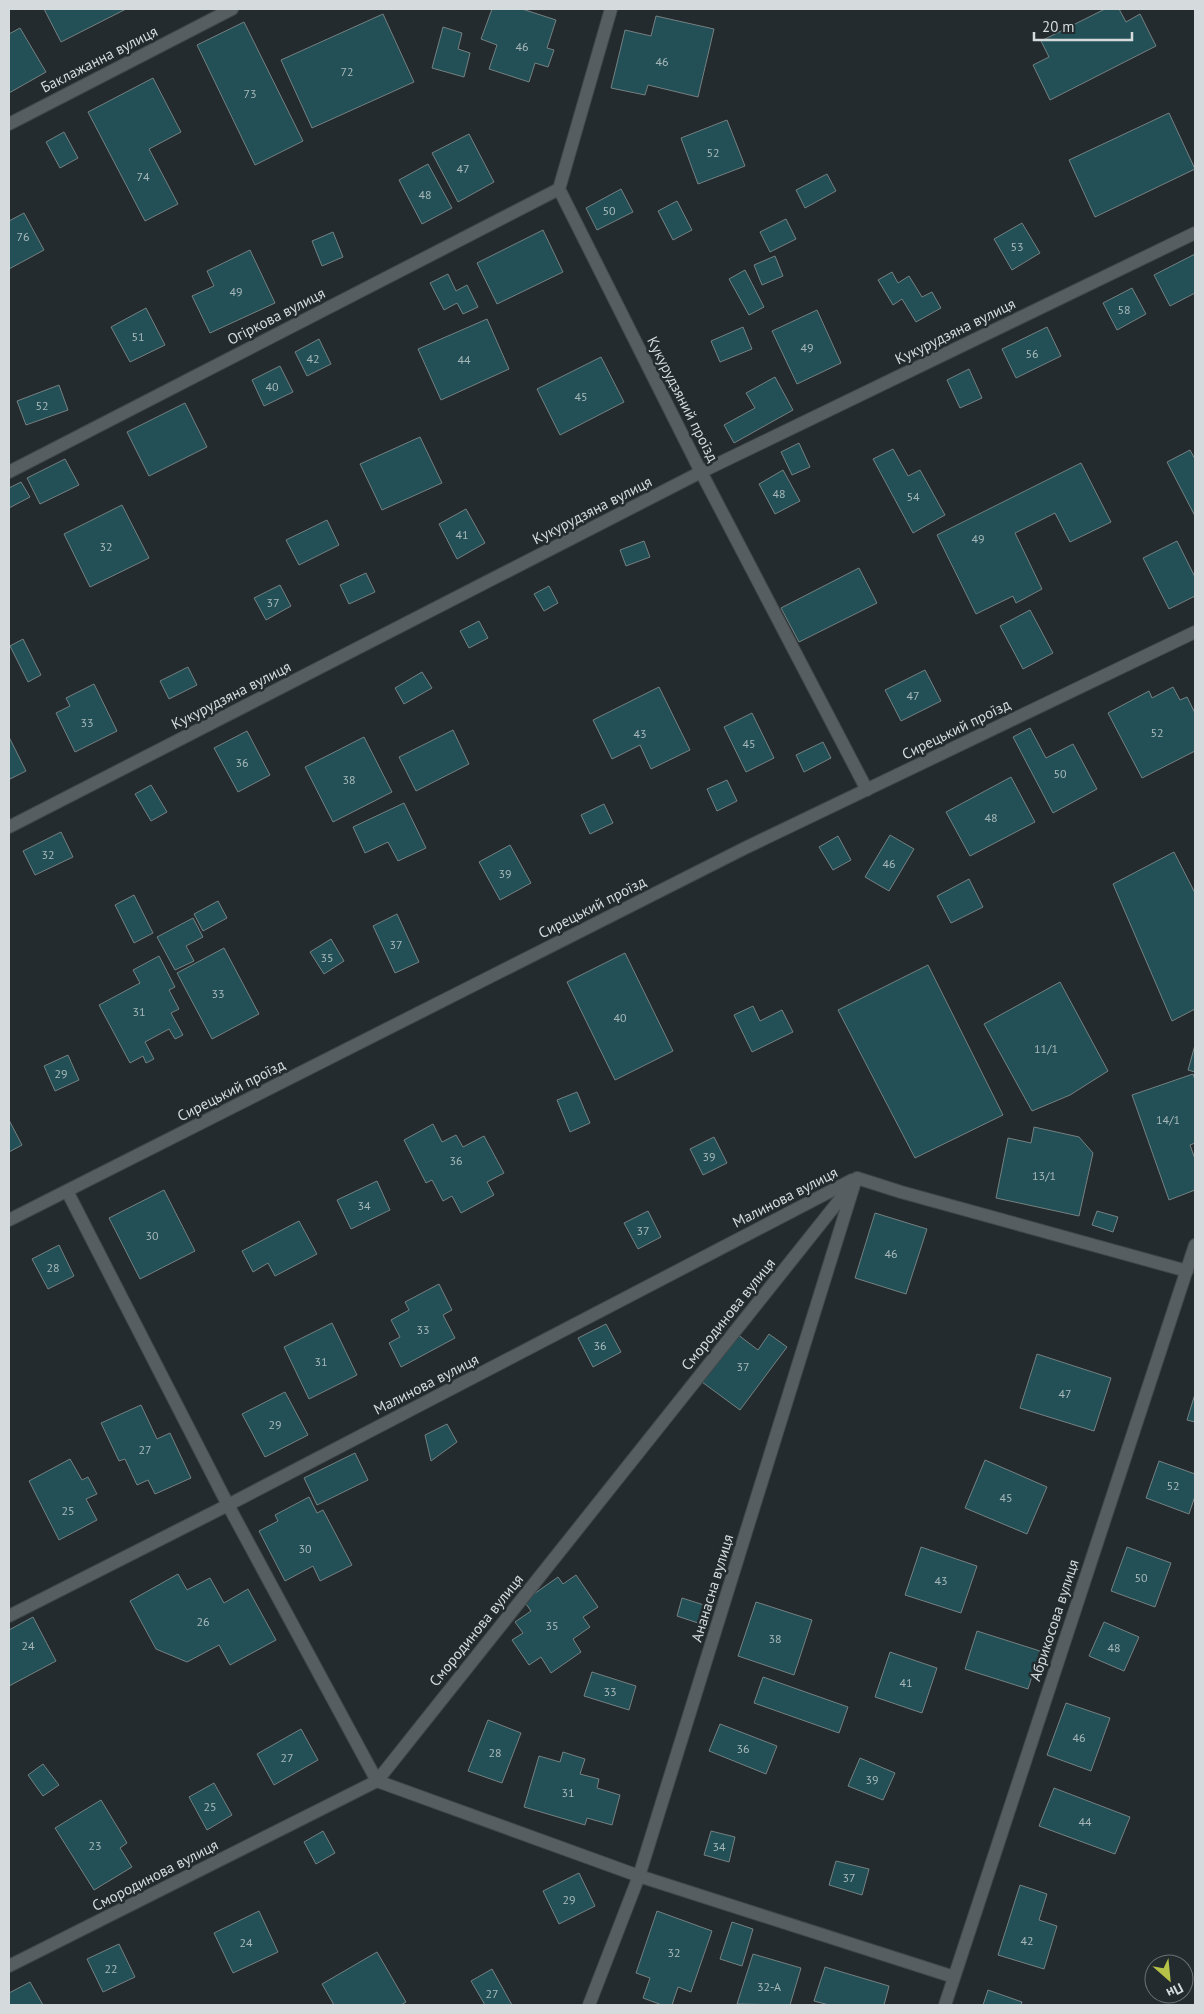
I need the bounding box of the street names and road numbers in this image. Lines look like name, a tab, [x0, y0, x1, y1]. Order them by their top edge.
street label: Баклажанна вулиця	[37, 21, 161, 97]
street label: Огіркова вулиця	[224, 283, 328, 349]
street label: Кукурудзяна вулиця	[892, 294, 1018, 368]
street label: Кукурудзяний проїзд	[643, 333, 723, 465]
street label: Кукурудзяна вулиця	[529, 472, 655, 548]
street label: Кукурудзяна вулиця	[168, 657, 294, 733]
street label: Сирецький проїзд	[899, 695, 1013, 763]
street label: Сирецький проїзд	[535, 872, 649, 942]
street label: Сирецький проїзд	[174, 1055, 288, 1125]
street label: Малинова вулиця	[729, 1162, 841, 1232]
street label: Смородинова вулиця	[677, 1254, 779, 1374]
street label: Малинова вулиця	[370, 1349, 482, 1419]
street label: Ананасна вулиця	[687, 1532, 737, 1644]
street label: Абрикосова вулиця	[1025, 1557, 1083, 1683]
street label: Смородинова вулиця	[425, 1570, 527, 1690]
street label: Смородинова вулиця	[89, 1835, 221, 1915]

